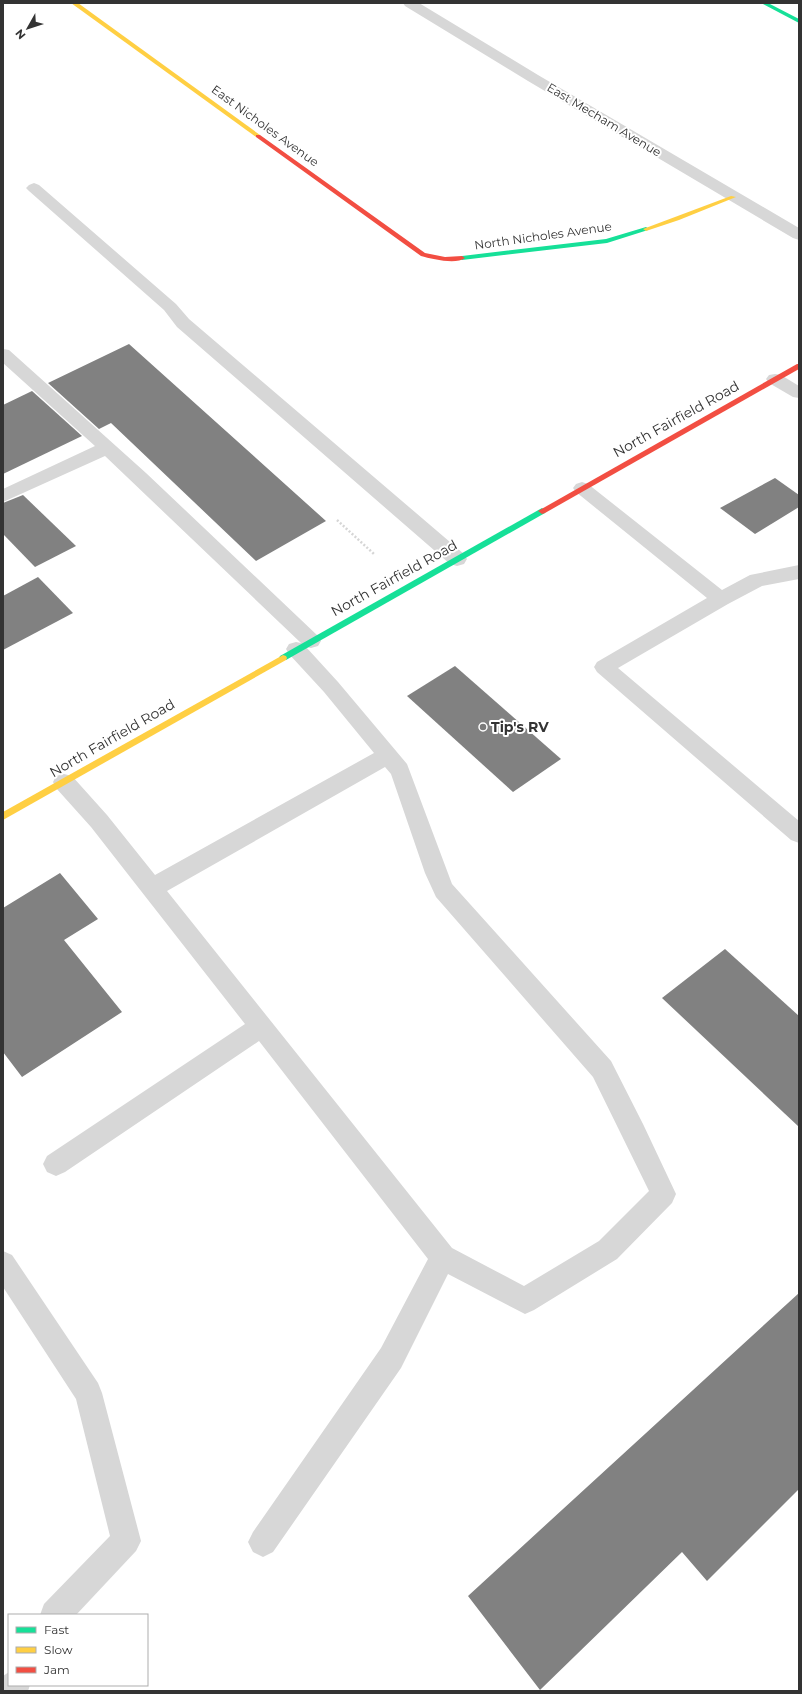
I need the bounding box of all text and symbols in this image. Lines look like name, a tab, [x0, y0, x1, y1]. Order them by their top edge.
north arrow	[8, 8, 48, 48]
text: N	[12, 26, 28, 42]
street label: East Mecham Avenue	[544, 80, 664, 160]
street label: East Nicholes Avenue	[209, 82, 322, 170]
street label: North Nicholes Avenue	[473, 218, 613, 253]
street label: North Fairfield Road	[610, 377, 742, 461]
street label: North Fairfield Road	[328, 536, 460, 620]
street label: North Fairfield Road	[46, 695, 178, 781]
place label: Tip's RV	[491, 718, 549, 736]
marker: Tip's RV	[478, 722, 488, 732]
legend	[8, 1614, 148, 1686]
text: Fast	[44, 1622, 69, 1637]
text: Slow	[44, 1642, 73, 1657]
text: Jam	[43, 1662, 70, 1677]

